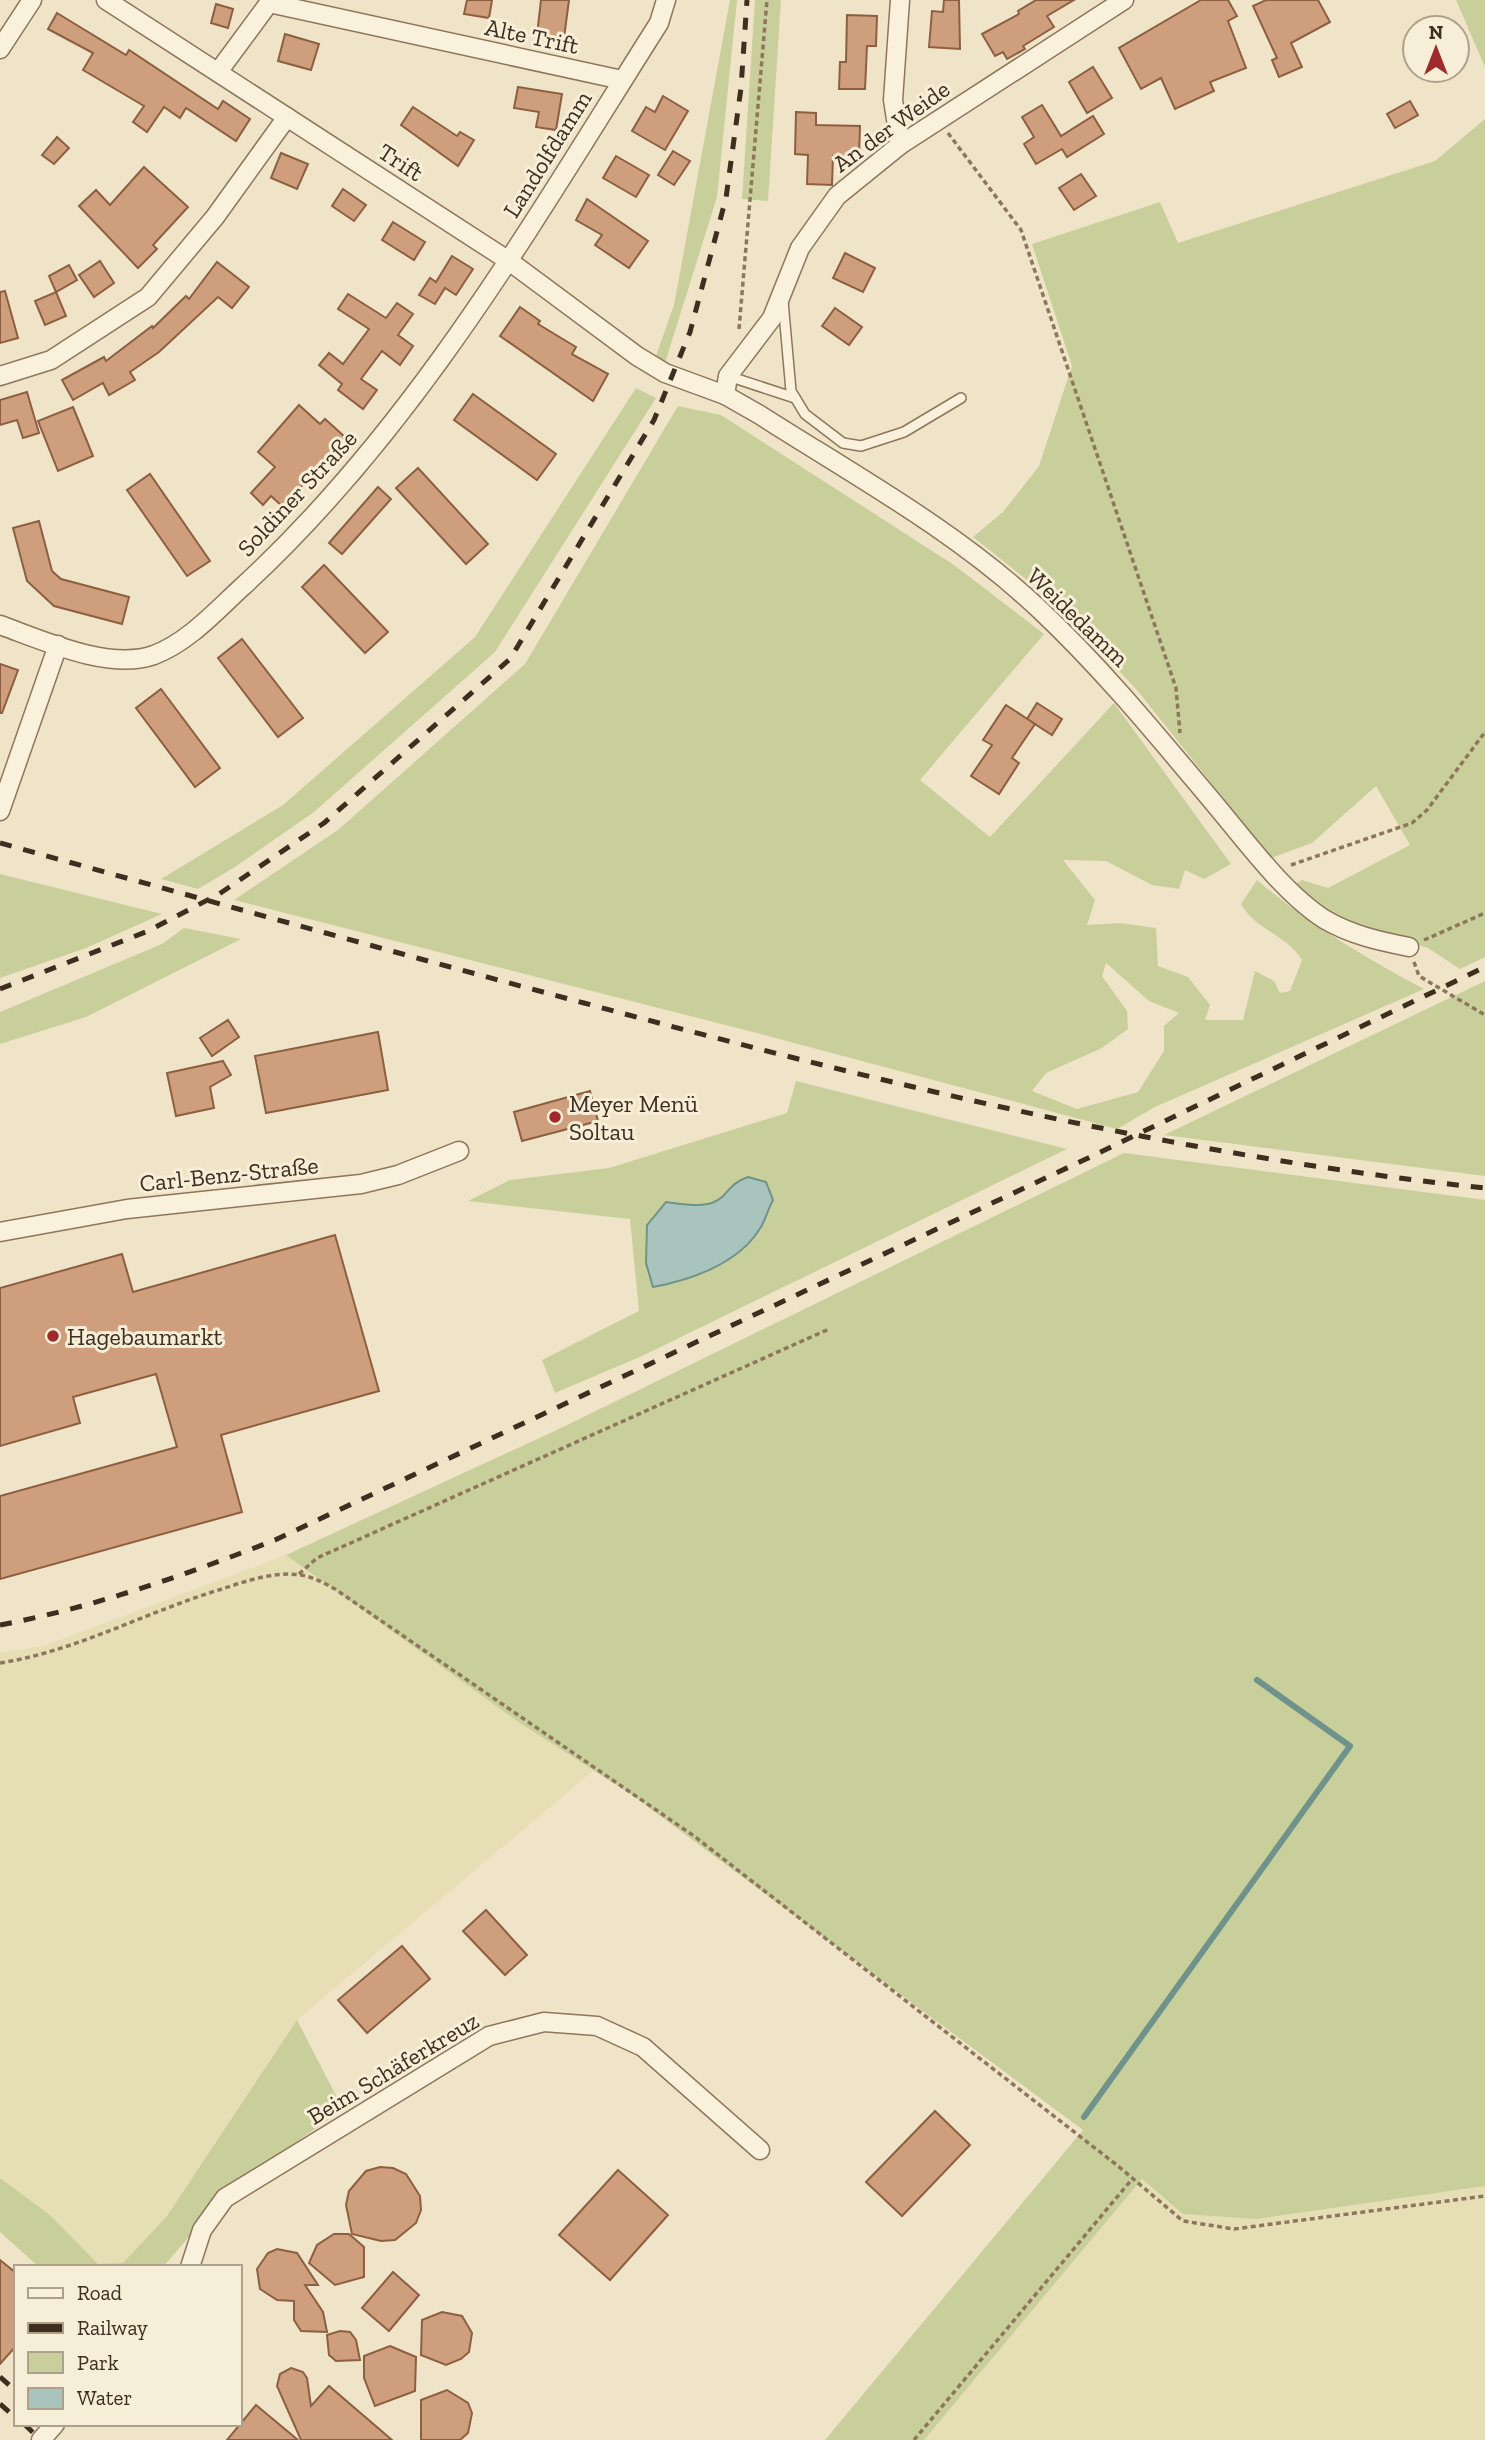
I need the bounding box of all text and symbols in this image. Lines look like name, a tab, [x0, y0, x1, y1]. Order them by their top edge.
street label: Alte Trift	[483, 12, 582, 60]
north arrow	[1401, 14, 1471, 84]
text: N	[1429, 21, 1443, 44]
street label: An der Weide	[827, 74, 955, 178]
street label: Landolfdamm	[497, 85, 598, 223]
street label: Trift	[373, 137, 429, 187]
street label: Soldiner Straße	[231, 424, 363, 562]
street label: Weidedamm	[1021, 561, 1135, 673]
place label: Meyer Menü Soltau	[569, 1089, 698, 1146]
marker: Meyer Menü Soltau	[547, 1109, 563, 1125]
street label: Carl-Benz-Straße	[138, 1150, 320, 1198]
place label: Hagebaumarkt	[67, 1322, 222, 1351]
marker: Hagebaumarkt	[45, 1328, 61, 1344]
street label: Beim Schäferkreuz	[302, 2005, 484, 2131]
legend	[14, 2265, 242, 2426]
text: Road	[77, 2280, 123, 2305]
text: Railway	[77, 2315, 148, 2340]
text: Park	[77, 2350, 119, 2375]
text: Water	[77, 2385, 132, 2410]

